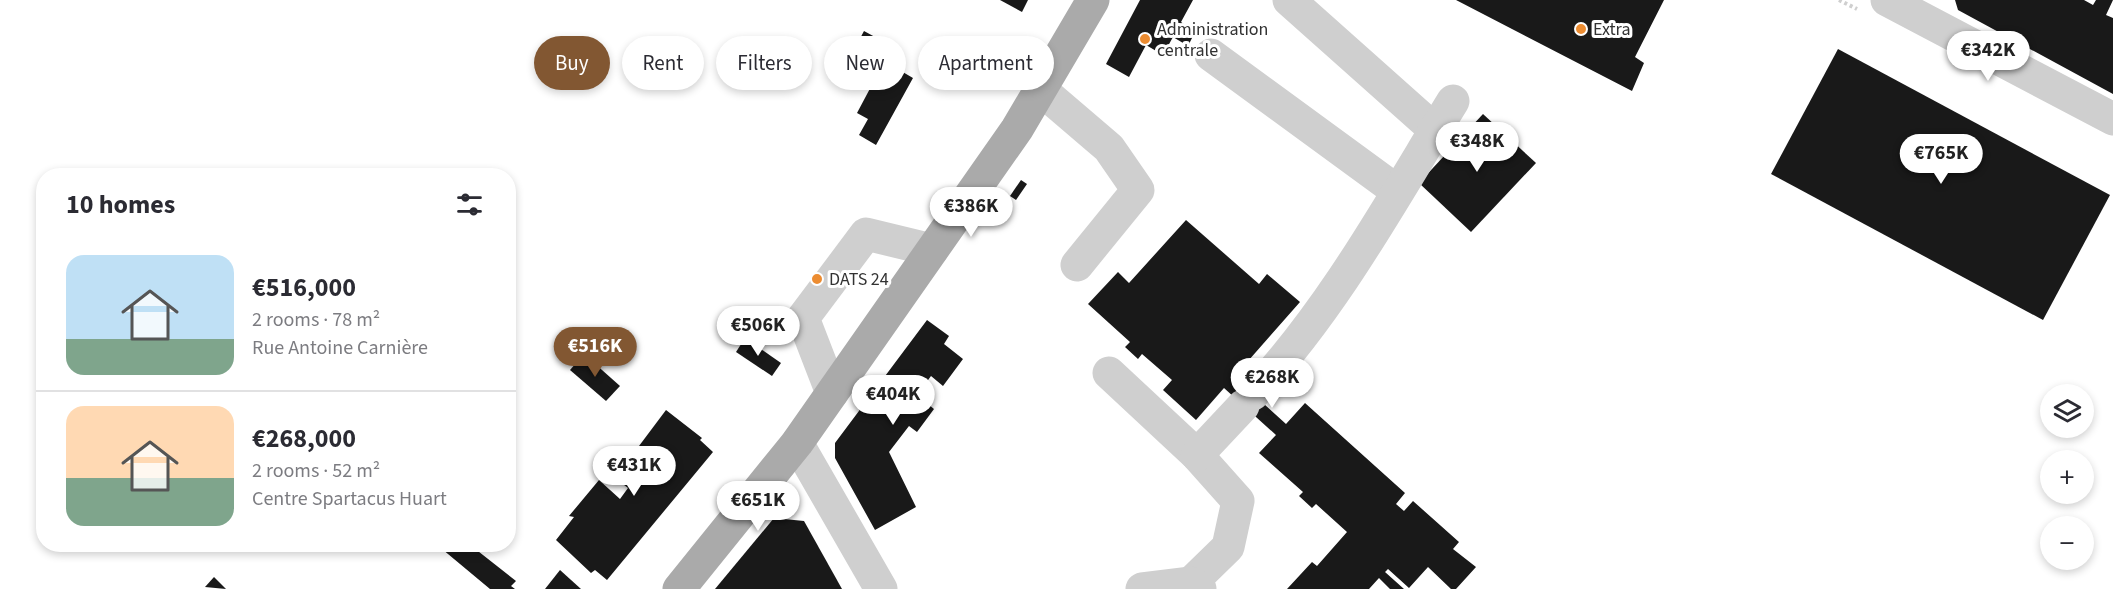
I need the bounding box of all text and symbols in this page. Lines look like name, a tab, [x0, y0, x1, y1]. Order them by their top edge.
place label: Administration centrale	[1157, 17, 1268, 63]
place label: Extra	[1593, 17, 1631, 42]
marker: Extra	[1574, 22, 1588, 36]
pin: €342K	[1946, 31, 2030, 82]
marker: Administration centrale	[1138, 32, 1152, 46]
chip: Buy	[534, 36, 610, 90]
chip: Rent	[622, 36, 704, 90]
chip: Filters	[716, 36, 812, 90]
chip: New	[824, 36, 906, 90]
chip: Apartment	[918, 36, 1054, 90]
text: €342K	[1961, 36, 2015, 64]
pin: €348K	[1435, 122, 1519, 173]
text: €348K	[1450, 127, 1504, 155]
pin: €765K	[1899, 134, 1983, 185]
text: €765K	[1914, 139, 1968, 167]
text: 10 homes	[66, 186, 175, 223]
pin: €386K	[929, 187, 1013, 238]
icon: filters	[453, 188, 486, 221]
text: €386K	[944, 192, 998, 220]
place label: DATS 24	[829, 267, 889, 292]
text: €516,000	[252, 269, 356, 306]
marker: DATS 24	[810, 272, 824, 286]
icon: home	[114, 279, 186, 351]
text: 2 rooms · 78 m²	[252, 306, 380, 334]
pin: €506K	[716, 306, 800, 357]
text: €506K	[731, 311, 785, 339]
pin: €516K	[553, 327, 637, 378]
text: €516K	[568, 332, 622, 360]
text: Rue Antoine Carnière	[252, 334, 428, 362]
pin: €268K	[1230, 358, 1314, 409]
text: €268K	[1245, 363, 1299, 391]
pin: €404K	[851, 375, 935, 426]
text: €404K	[866, 380, 920, 408]
map controls	[2040, 384, 2094, 570]
button: layers	[2040, 384, 2094, 438]
text: €268,000	[252, 420, 356, 457]
icon: home	[114, 430, 186, 502]
pin: €431K	[592, 446, 676, 497]
button: +	[2040, 450, 2094, 504]
text: €431K	[607, 451, 661, 479]
text: 2 rooms · 52 m²	[252, 457, 380, 485]
pin: €651K	[716, 481, 800, 532]
text: Centre Spartacus Huart	[252, 485, 447, 513]
text: €651K	[731, 486, 785, 514]
button: −	[2040, 516, 2094, 570]

